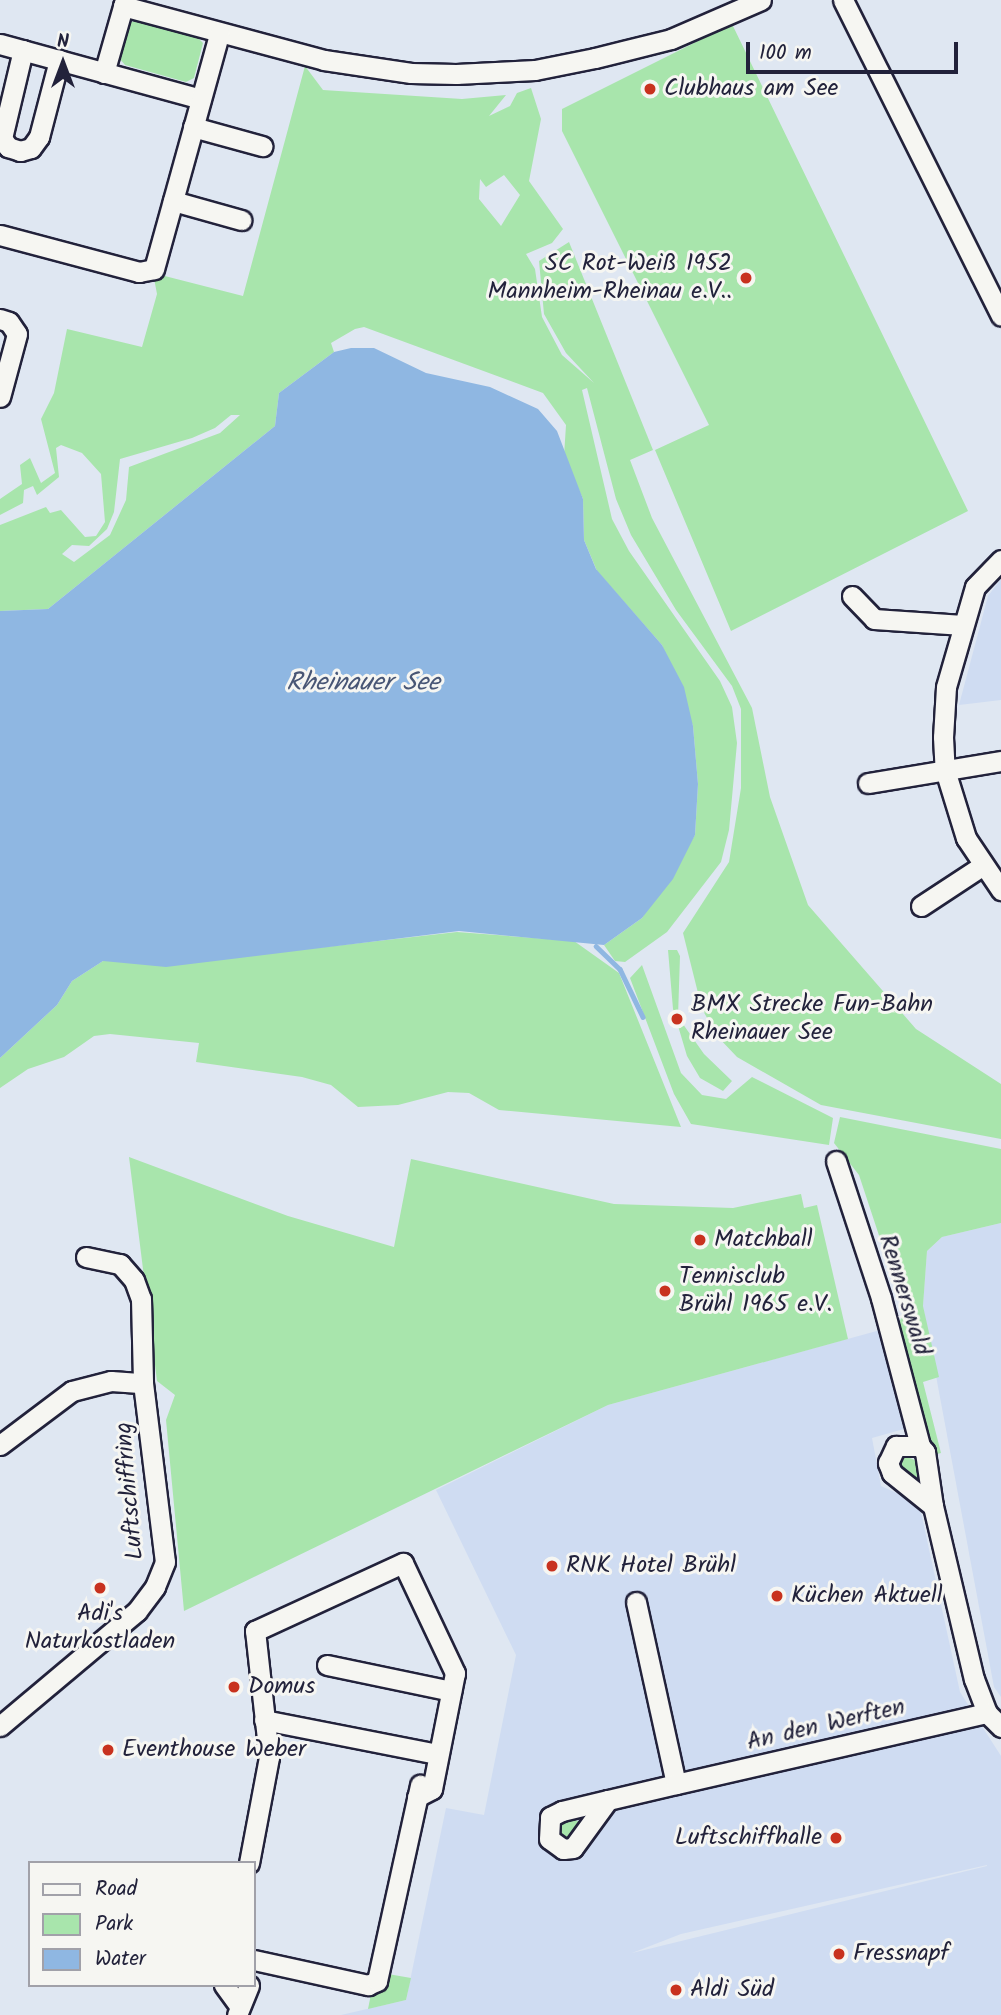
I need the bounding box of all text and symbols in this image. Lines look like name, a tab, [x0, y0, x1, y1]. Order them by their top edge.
text: N	[57, 27, 69, 57]
north arrow	[28, 28, 98, 98]
scale bar	[749, 28, 961, 72]
text: 100 m	[759, 37, 812, 70]
place label: Clubhaus am See	[664, 75, 838, 103]
marker: Clubhaus am See	[642, 81, 658, 97]
place label: SC Rot-Weiß 1952 Mannheim-Rheinau e.V..	[487, 250, 732, 306]
marker: SC Rot-Weiß 1952 Mannheim-Rheinau e.V..	[738, 270, 754, 286]
water label: Rheinauer See	[286, 668, 440, 700]
place label: BMX Strecke Fun-Bahn Rheinauer See	[691, 991, 933, 1047]
marker: BMX Strecke Fun-Bahn Rheinauer See	[669, 1011, 685, 1027]
place label: Matchball	[714, 1226, 813, 1254]
street label: Rennerswald	[872, 1231, 936, 1359]
marker: Matchball	[692, 1232, 708, 1248]
place label: Tennisclub Brühl 1965 e.V.	[679, 1263, 832, 1319]
marker: Tennisclub Brühl 1965 e.V.	[657, 1283, 673, 1299]
street label: Luftschiffring	[110, 1421, 150, 1561]
place label: RNK Hotel Brühl	[566, 1552, 736, 1580]
marker: RNK Hotel Brühl	[544, 1558, 560, 1574]
marker: Adi's Naturkostladen	[92, 1580, 108, 1596]
place label: Küchen Aktuell	[791, 1582, 943, 1610]
marker: Küchen Aktuell	[769, 1588, 785, 1604]
place label: Adi's Naturkostladen	[25, 1600, 175, 1656]
place label: Domus	[248, 1673, 315, 1701]
marker: Domus	[226, 1679, 242, 1695]
street label: An den Werften	[744, 1693, 908, 1757]
place label: Eventhouse Weber	[122, 1736, 306, 1764]
marker: Eventhouse Weber	[100, 1742, 116, 1758]
place label: Luftschiffhalle	[675, 1824, 822, 1852]
marker: Luftschiffhalle	[828, 1830, 844, 1846]
legend	[28, 1861, 256, 1987]
text: Road	[95, 1873, 137, 1906]
text: Park	[95, 1908, 133, 1941]
place label: Fressnapf	[853, 1940, 949, 1968]
text: Water	[95, 1943, 146, 1976]
marker: Fressnapf	[831, 1946, 847, 1962]
place label: Aldi Süd	[690, 1976, 774, 2004]
marker: Aldi Süd	[668, 1982, 684, 1998]

